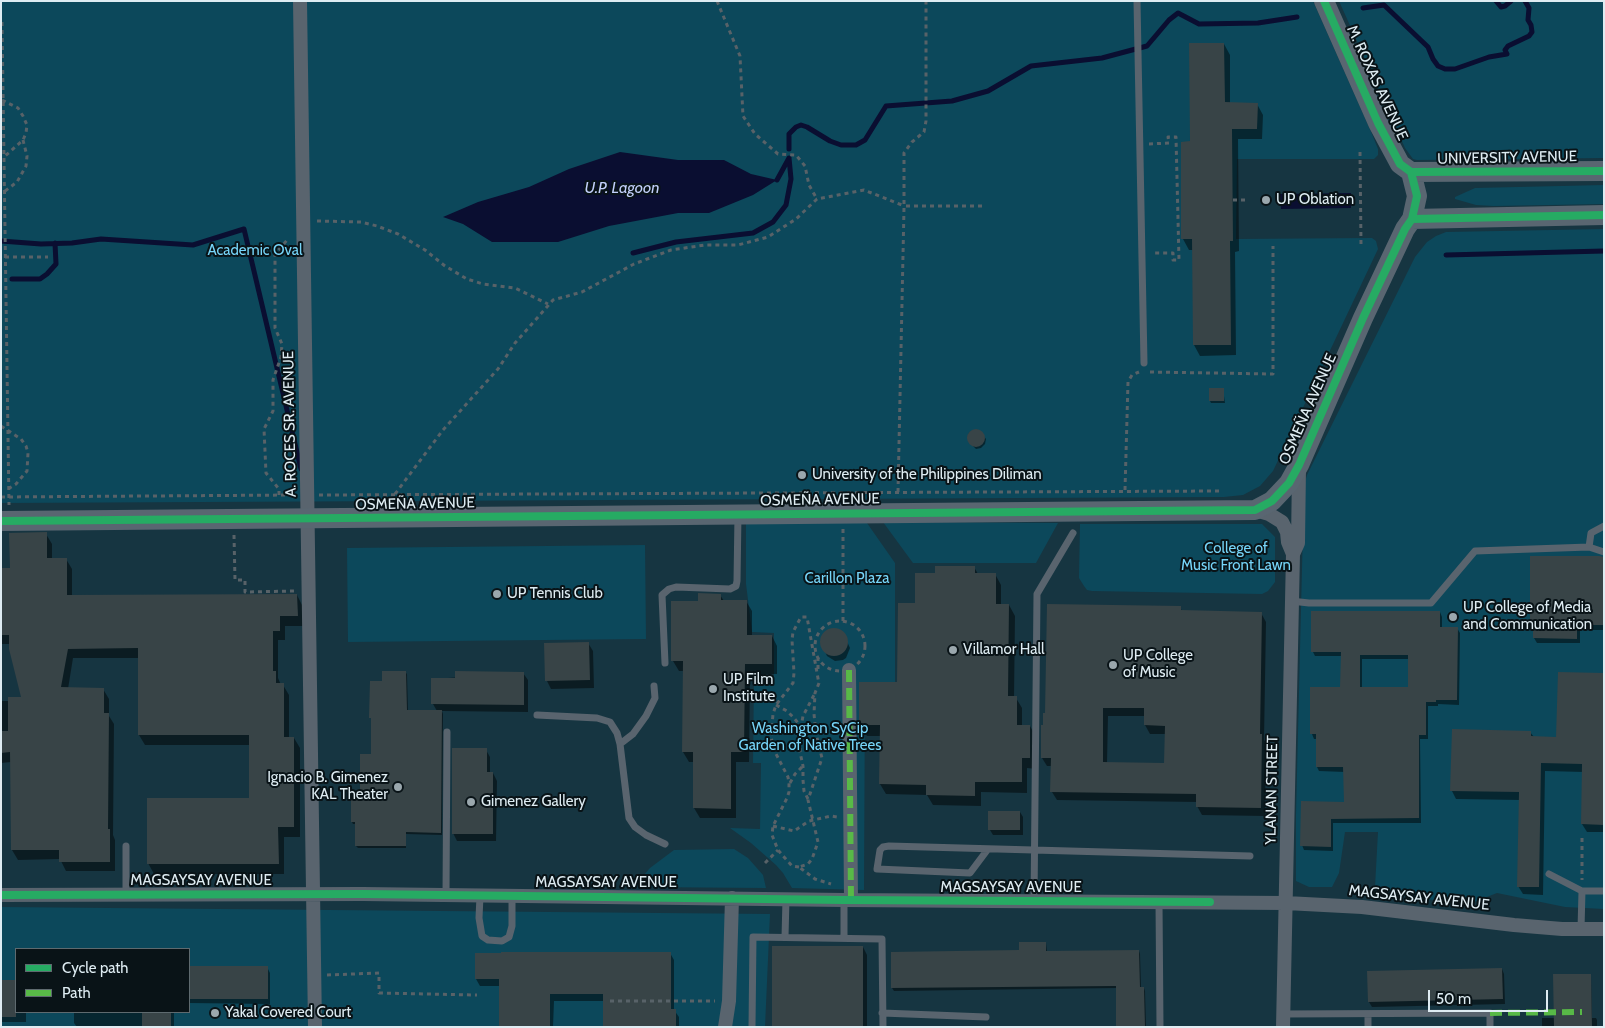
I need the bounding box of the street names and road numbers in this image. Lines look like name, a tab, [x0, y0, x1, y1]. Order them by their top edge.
street label: M. ROXAS AVENUE	[1342, 23, 1412, 143]
street label: UNIVERSITY AVENUE	[1437, 148, 1577, 168]
street label: A. ROCES SR. AVENUE	[280, 351, 300, 497]
street label: OSMEÑA AVENUE	[1275, 351, 1341, 467]
street label: OSMEÑA AVENUE	[760, 490, 880, 510]
street label: OSMEÑA AVENUE	[355, 494, 475, 514]
street label: YLANAN STREET	[1262, 735, 1282, 845]
street label: MAGSAYSAY AVENUE	[130, 872, 272, 890]
street label: MAGSAYSAY AVENUE	[535, 874, 677, 892]
street label: MAGSAYSAY AVENUE	[940, 879, 1082, 897]
street label: MAGSAYSAY AVENUE	[1348, 882, 1490, 914]

